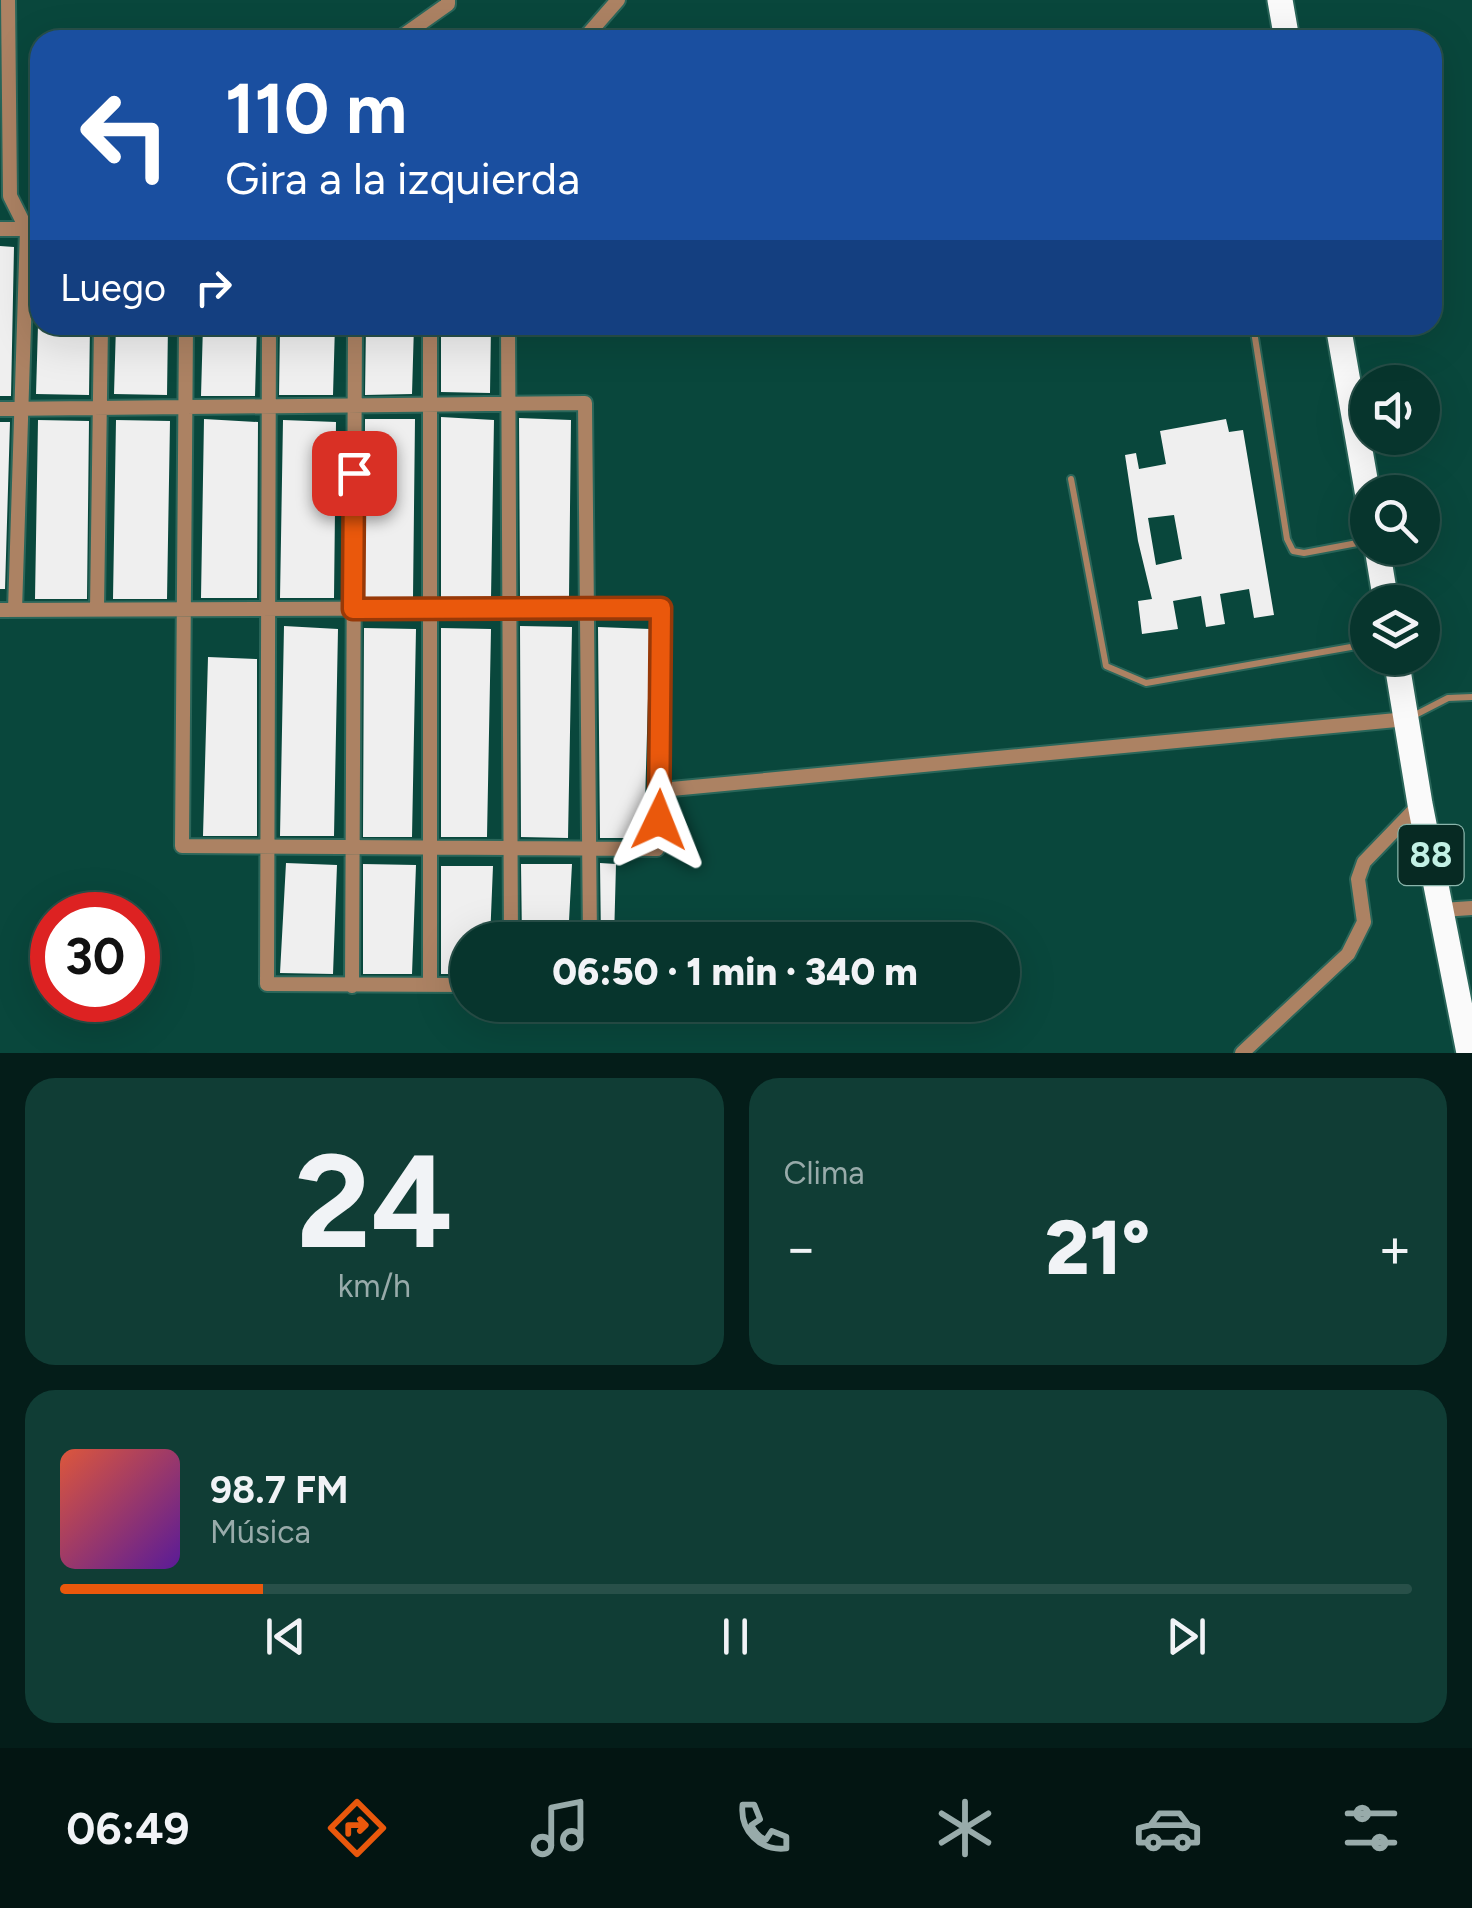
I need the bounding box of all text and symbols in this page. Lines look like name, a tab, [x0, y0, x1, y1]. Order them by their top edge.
text: 110 m	[225, 66, 407, 151]
icon: left	[60, 70, 190, 200]
text: Gira a la izquierda	[225, 151, 580, 205]
icon: right	[186, 260, 241, 315]
text: Luego	[60, 265, 166, 311]
map controls	[1350, 365, 1440, 675]
button: sound	[1350, 365, 1440, 455]
pin	[312, 431, 397, 516]
icon: arrive	[327, 446, 382, 501]
button: search	[1350, 475, 1440, 565]
button: layers	[1350, 585, 1440, 675]
position arrow	[607, 768, 711, 872]
road number: 88	[1398, 825, 1464, 885]
speed limit sign: 30	[30, 892, 160, 1022]
text: 06:50 · 1 min · 340 m	[552, 949, 918, 995]
text: 24	[295, 1124, 453, 1280]
text: Clima	[784, 1154, 865, 1192]
text: 21°	[1045, 1203, 1150, 1293]
text: −	[784, 1215, 818, 1281]
text: +	[1378, 1215, 1412, 1281]
text: km/h	[338, 1267, 411, 1305]
text: 98.7 FM	[210, 1467, 349, 1513]
text: Música	[210, 1513, 311, 1551]
icon: previous	[258, 1609, 313, 1664]
icon: pause	[708, 1609, 763, 1664]
icon: next	[1159, 1609, 1214, 1664]
icon: directions	[322, 1793, 392, 1863]
icon: music	[525, 1793, 595, 1863]
icon: phone	[728, 1793, 798, 1863]
icon: climate	[930, 1793, 1000, 1863]
icon: car	[1133, 1793, 1203, 1863]
icon: filters	[1336, 1793, 1406, 1863]
text: 06:49	[66, 1801, 190, 1855]

